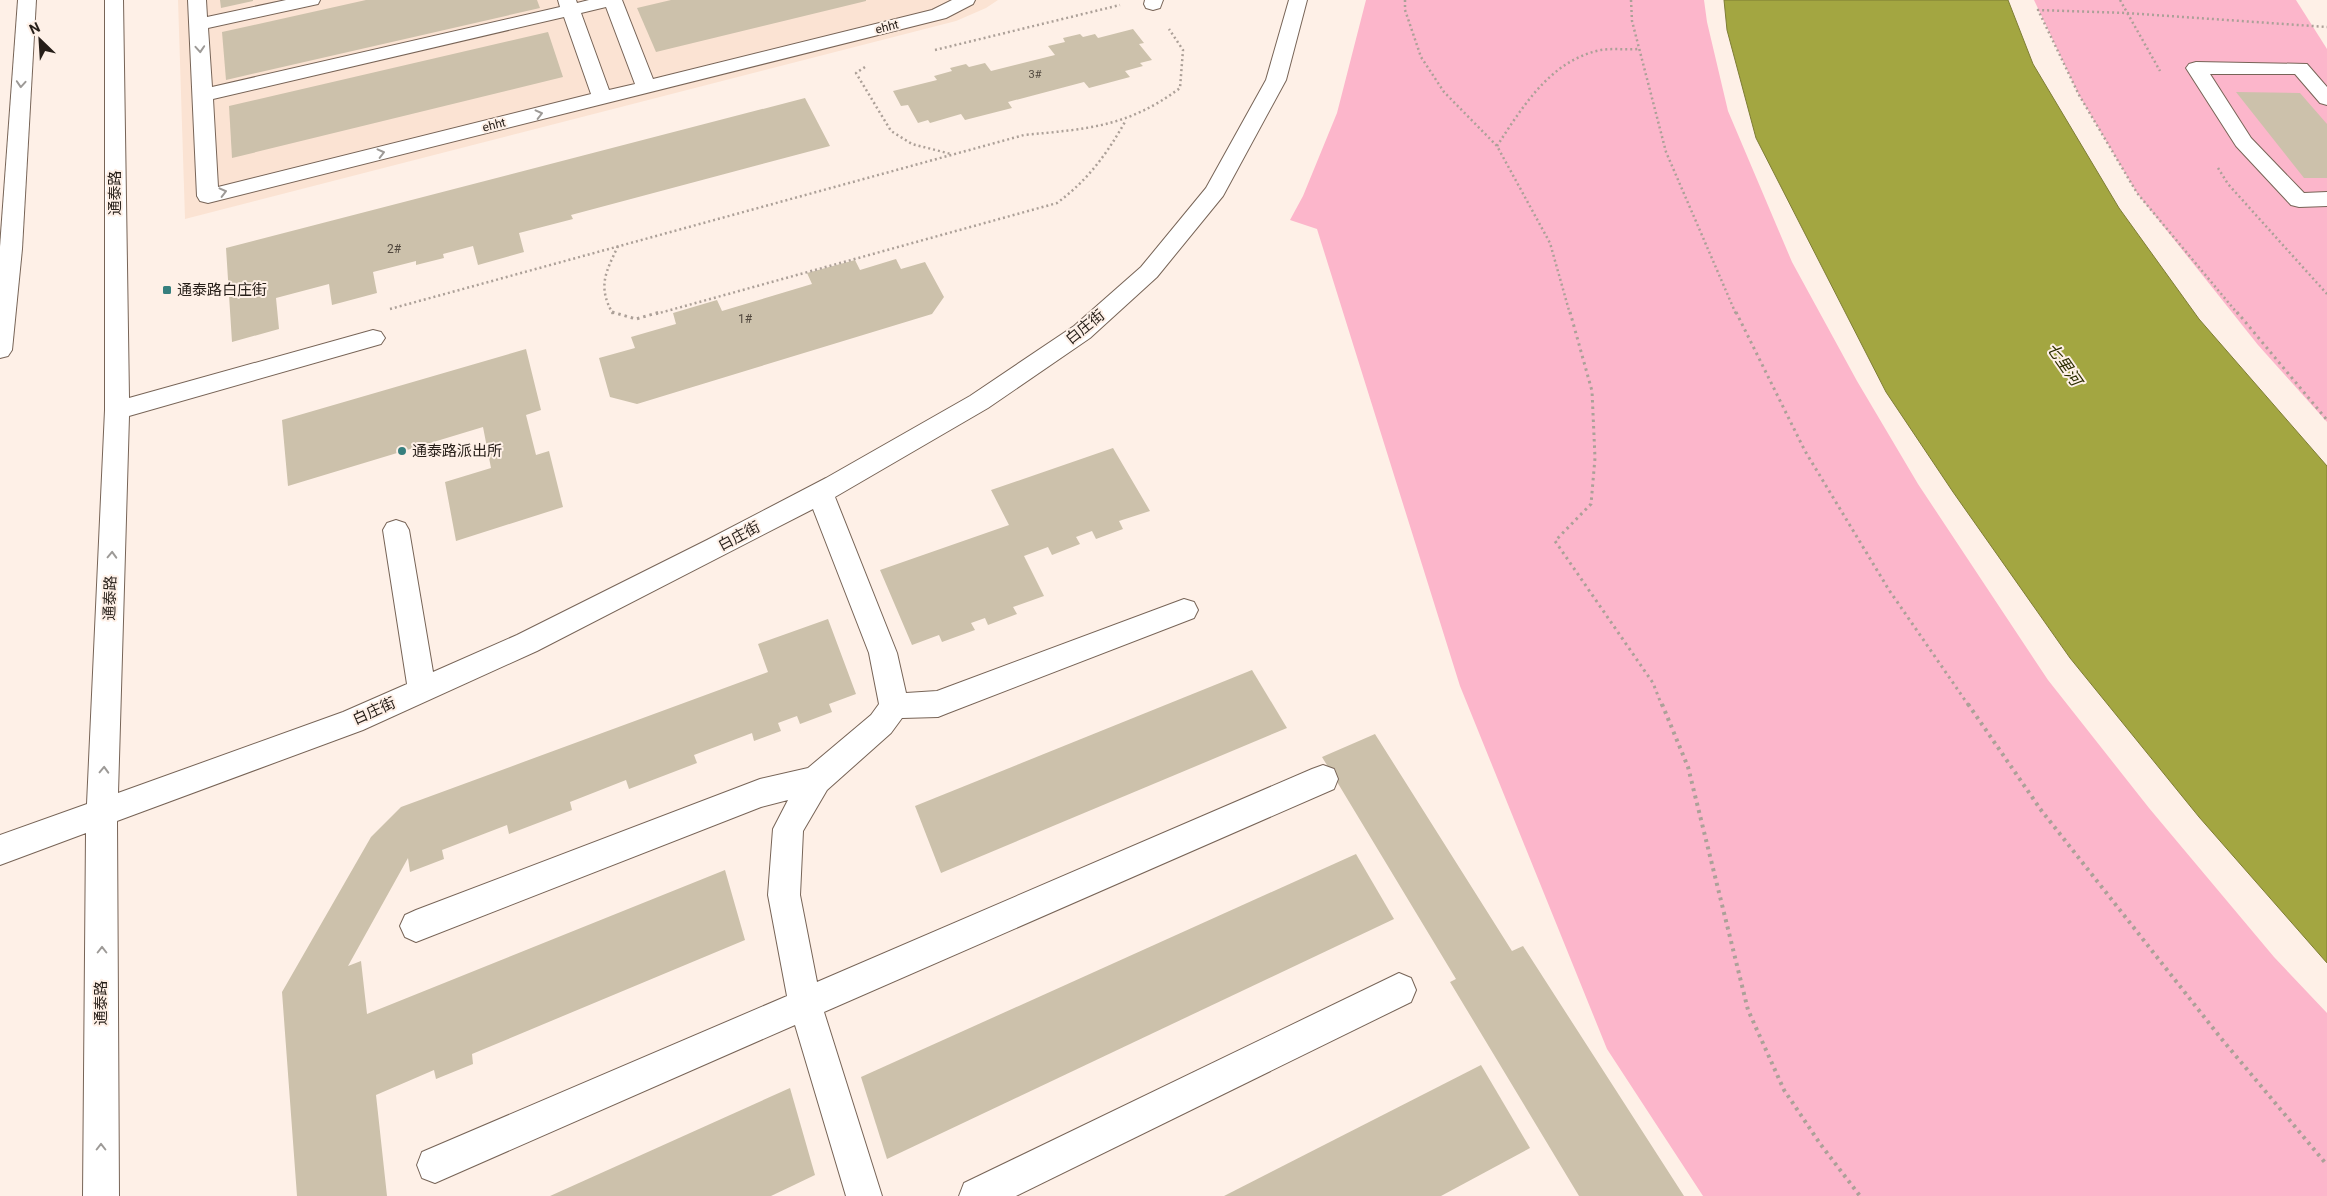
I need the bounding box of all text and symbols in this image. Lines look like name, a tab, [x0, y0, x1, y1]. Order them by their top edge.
north arrow	[15, 15, 65, 65]
street label: ehht	[874, 17, 900, 37]
text: N	[27, 19, 42, 38]
one-way arrow	[194, 45, 205, 53]
house number: 3#	[1029, 68, 1042, 81]
one-way arrow	[15, 80, 26, 88]
one-way arrow	[534, 109, 543, 120]
street label: ehht	[481, 115, 507, 135]
one-way arrow	[376, 148, 385, 159]
street label: 通泰路	[106, 170, 124, 216]
one-way arrow	[219, 187, 228, 198]
house number: 2#	[387, 242, 402, 256]
place label: 通泰路白庄街	[177, 281, 267, 299]
marker: 通泰路白庄街	[161, 284, 173, 296]
street label: 白庄街	[1062, 306, 1108, 348]
house number: 1#	[738, 312, 753, 326]
water label: 七里河	[2042, 339, 2087, 392]
place label: 通泰路派出所	[412, 442, 502, 460]
marker: 通泰路派出所	[396, 445, 408, 457]
street label: 白庄街	[715, 517, 763, 555]
one-way arrow	[106, 551, 117, 559]
street label: 通泰路	[100, 575, 120, 621]
street label: 白庄街	[350, 694, 398, 728]
one-way arrow	[98, 766, 109, 774]
one-way arrow	[97, 946, 107, 954]
street label: 通泰路	[92, 980, 110, 1026]
one-way arrow	[96, 1143, 106, 1151]

